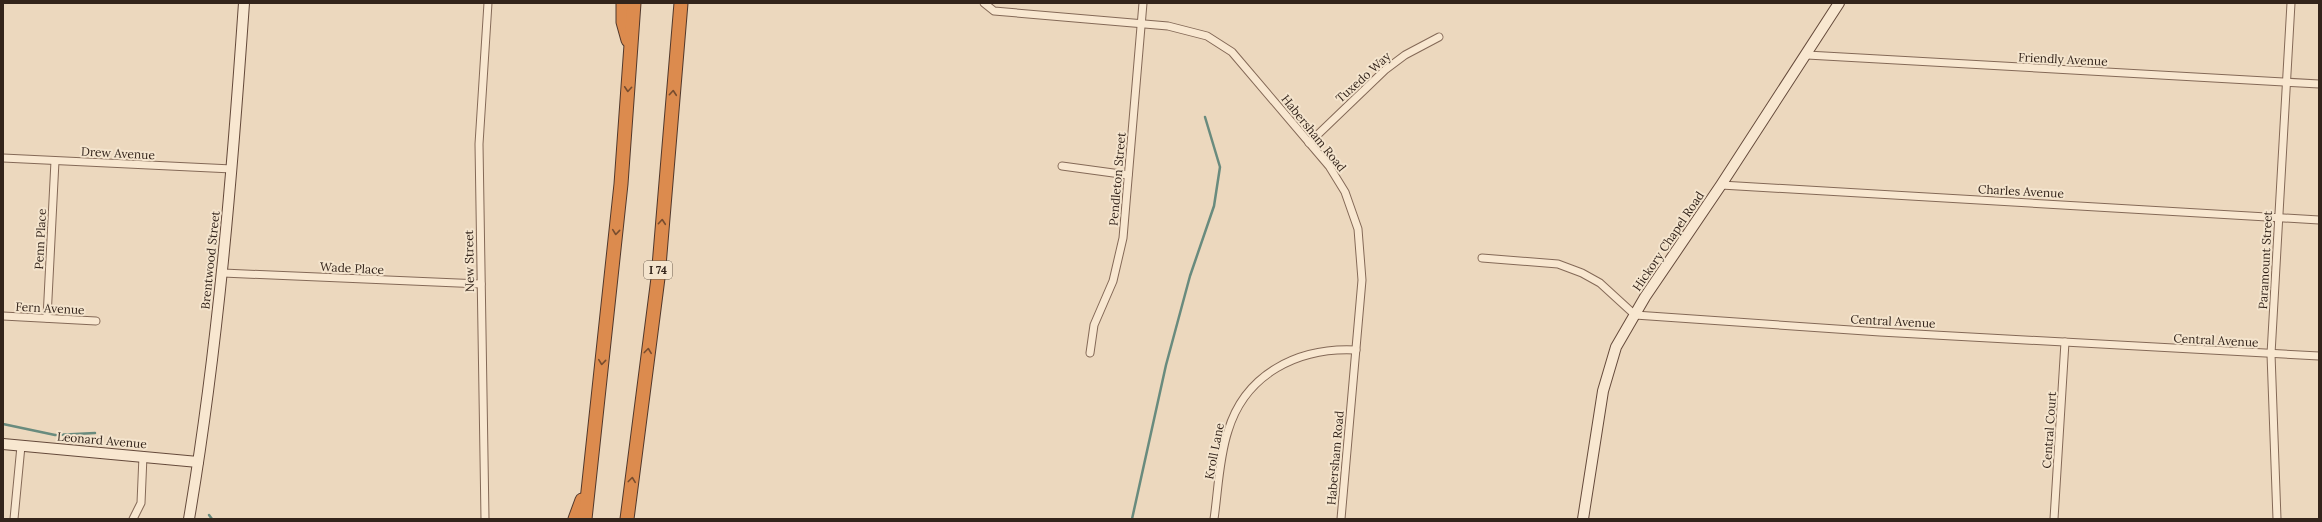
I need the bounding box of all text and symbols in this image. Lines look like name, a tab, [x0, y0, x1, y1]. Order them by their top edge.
street label: Tuxedo Way	[1332, 48, 1394, 106]
street label: Friendly Avenue	[2018, 49, 2109, 69]
one-way arrow	[624, 86, 633, 92]
one-way arrow	[668, 90, 677, 96]
street label: Habersham Road	[1278, 91, 1350, 175]
street label: Pendleton Street	[1105, 131, 1129, 226]
street label: Drew Avenue	[81, 144, 156, 162]
street label: Charles Avenue	[1978, 181, 2065, 201]
street label: Hickory Chapel Road	[1629, 188, 1707, 294]
street label: Penn Place	[31, 208, 49, 270]
street label: Brentwood Street	[197, 210, 223, 310]
street label: Paramount Street	[2255, 210, 2275, 310]
one-way arrow	[658, 219, 667, 225]
street label: New Street	[461, 229, 477, 292]
one-way arrow	[611, 229, 620, 235]
street label: Wade Place	[320, 259, 385, 277]
road number: I 74	[644, 261, 672, 279]
street label: Fern Avenue	[15, 299, 85, 317]
street label: Central Avenue	[1850, 311, 1936, 331]
street label: Central Avenue	[2173, 330, 2259, 350]
one-way arrow	[643, 348, 652, 354]
one-way arrow	[597, 359, 606, 365]
street label: Central Court	[2039, 391, 2059, 469]
street label: Habersham Road	[1323, 410, 1347, 506]
street label: Kroll Lane	[1201, 421, 1227, 481]
street label: Leonard Avenue	[56, 429, 148, 451]
one-way arrow	[627, 477, 636, 483]

